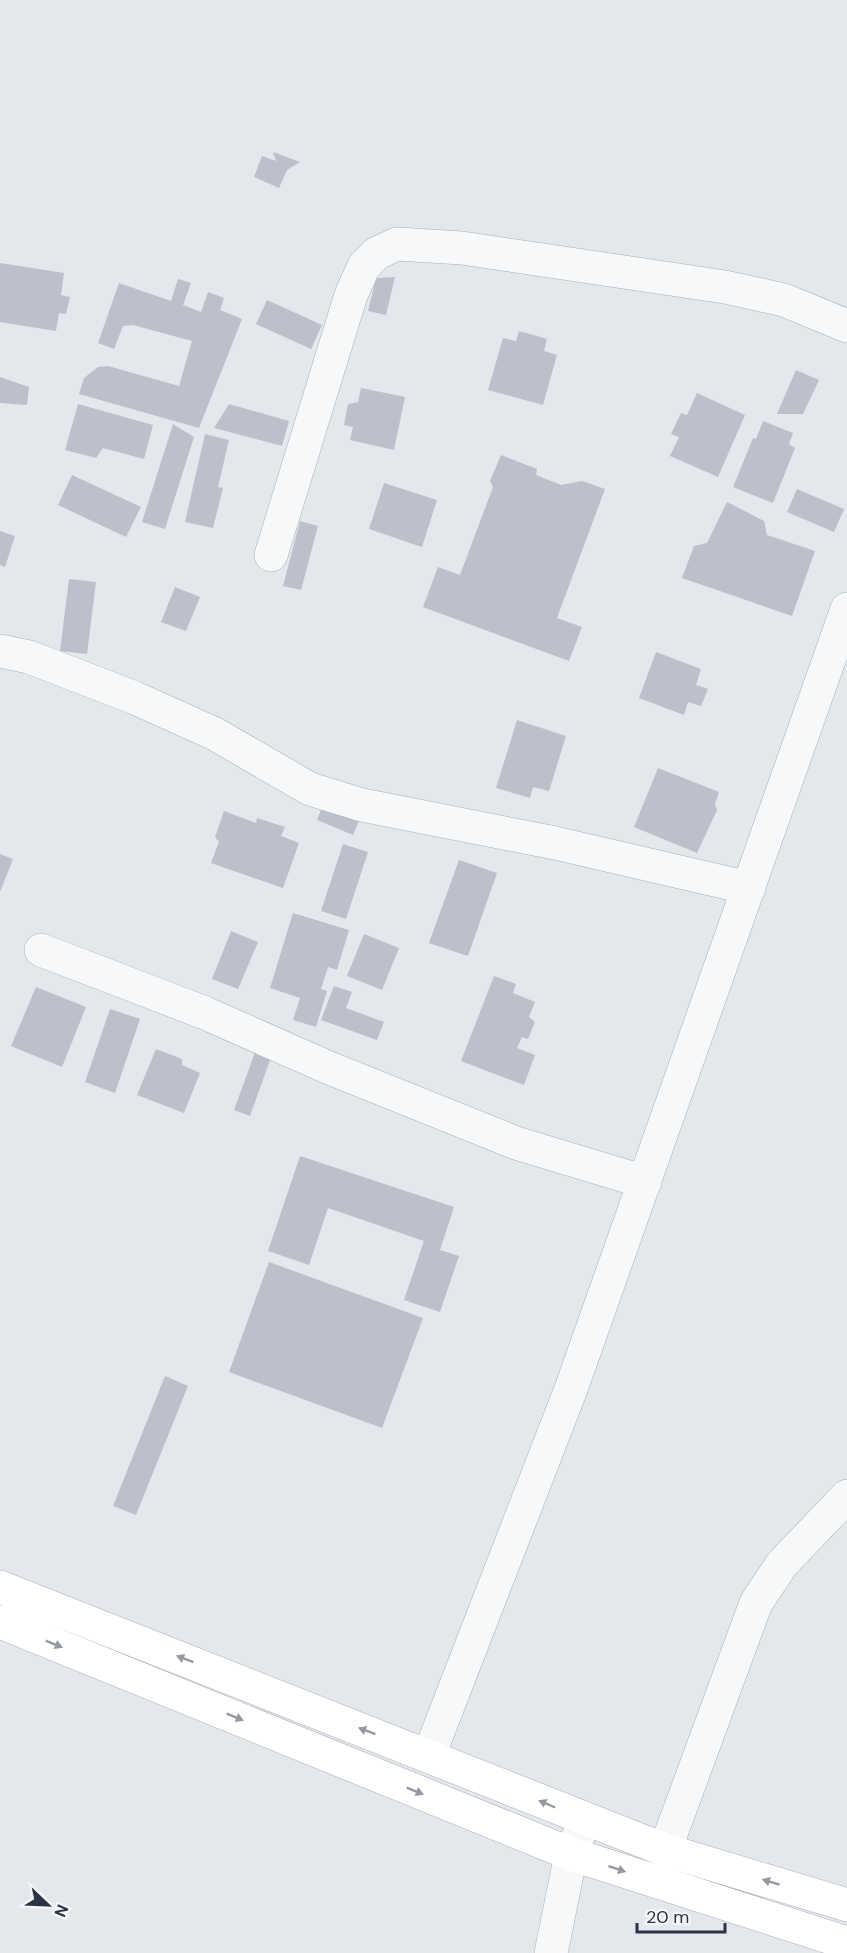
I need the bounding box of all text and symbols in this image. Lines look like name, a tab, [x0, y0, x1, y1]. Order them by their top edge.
one-way arrow	[45, 1640, 63, 1649]
one-way arrow	[176, 1654, 194, 1664]
one-way arrow	[226, 1713, 244, 1723]
one-way arrow	[358, 1725, 376, 1735]
one-way arrow	[407, 1786, 425, 1796]
one-way arrow	[538, 1799, 556, 1809]
one-way arrow	[608, 1865, 626, 1874]
north arrow	[18, 1875, 78, 1935]
one-way arrow	[762, 1877, 780, 1886]
scale bar	[637, 1896, 726, 1934]
text: N	[49, 1901, 73, 1920]
text: 20 m	[646, 1905, 689, 1929]

